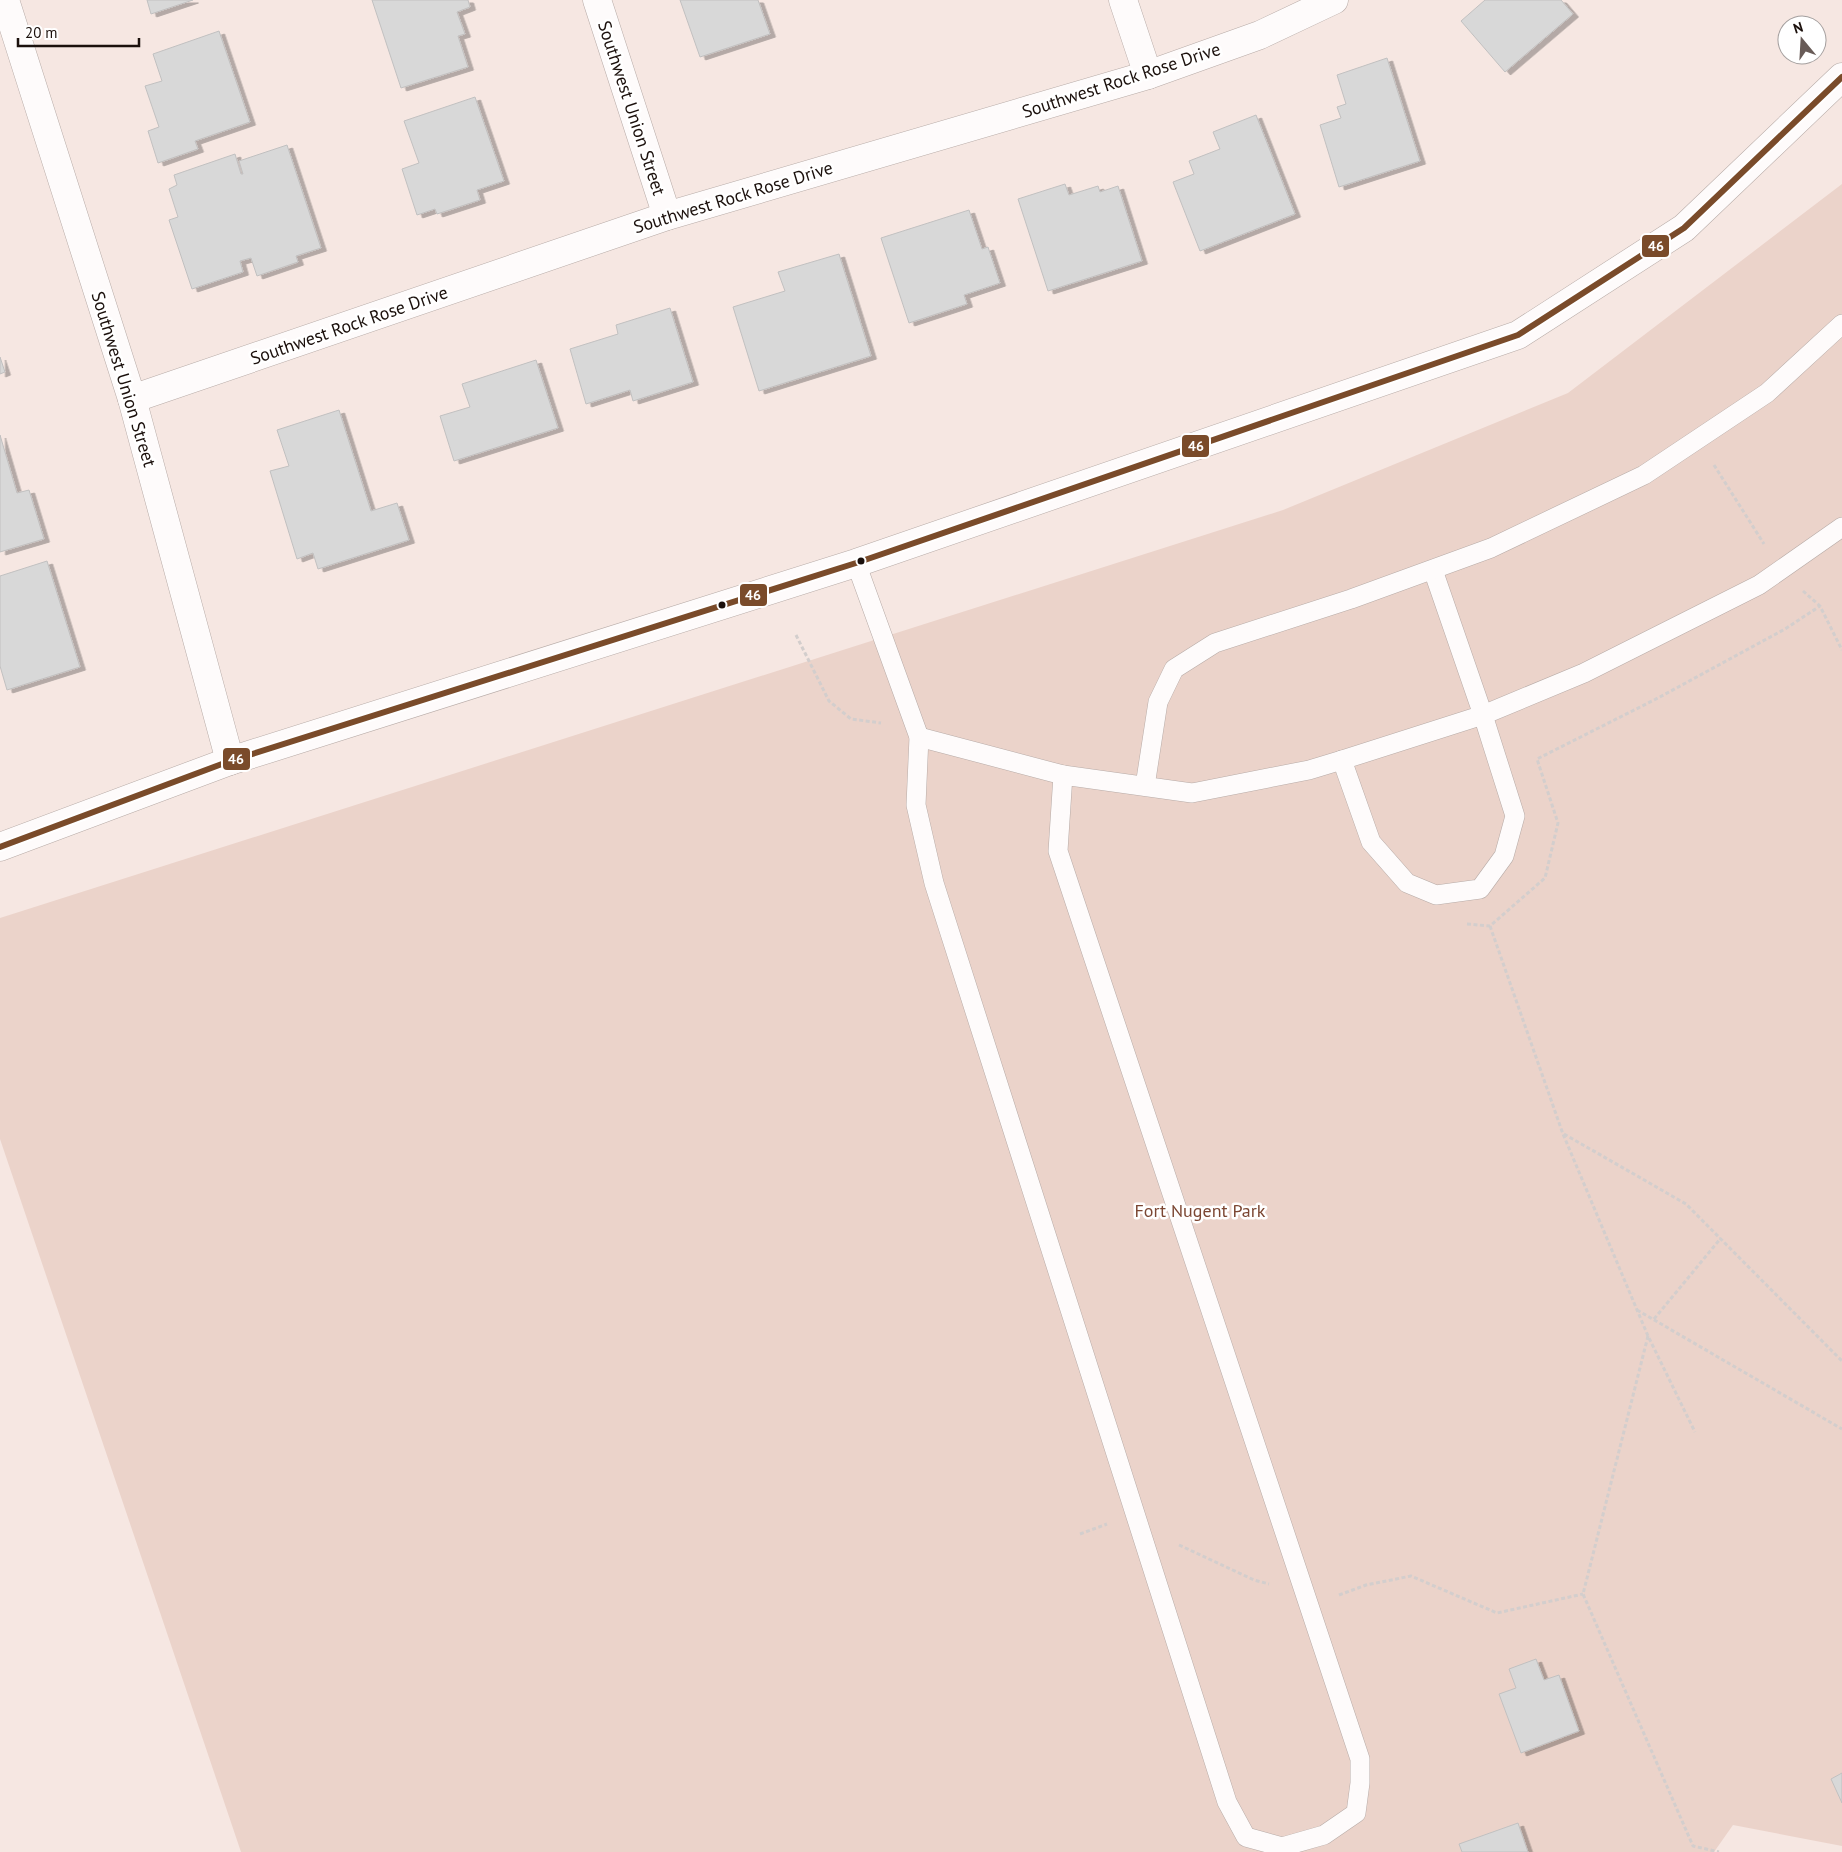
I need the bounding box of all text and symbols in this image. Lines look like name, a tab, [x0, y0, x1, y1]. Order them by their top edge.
scale bar	[18, 15, 139, 47]
north arrow	[1777, 15, 1827, 65]
street label: Southwest Union Street	[593, 18, 671, 198]
text: N	[1791, 18, 1805, 38]
text: 20 m	[25, 23, 58, 42]
street label: Southwest Rock Rose Drive	[1019, 37, 1223, 123]
street label: Southwest Rock Rose Drive	[630, 156, 836, 238]
line badge: 46	[1641, 234, 1670, 258]
text: 46	[1648, 237, 1664, 255]
street label: Southwest Rock Rose Drive	[247, 280, 451, 370]
street label: Southwest Union Street	[86, 289, 162, 469]
line badge: 46	[1181, 434, 1210, 458]
text: 46	[1188, 437, 1204, 455]
unlabelled marker	[856, 556, 866, 566]
line badge: 46	[739, 583, 768, 607]
text: 46	[745, 586, 761, 604]
unlabelled marker	[717, 600, 727, 610]
line badge: 46	[222, 747, 251, 771]
text: 46	[228, 750, 244, 768]
park label: Fort Nugent Park	[1134, 1199, 1266, 1222]

